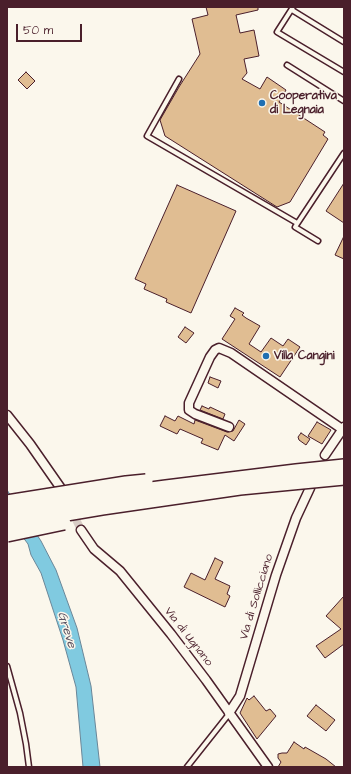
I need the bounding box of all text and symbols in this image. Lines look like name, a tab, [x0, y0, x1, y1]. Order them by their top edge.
scale bar	[18, 16, 84, 42]
text: 50 m	[23, 22, 53, 39]
place label: Cooperativa di Legnaia	[270, 89, 337, 117]
marker: Cooperativa di Legnaia	[257, 98, 267, 108]
place label: Villa Cangini	[274, 349, 334, 363]
marker: Villa Cangini	[261, 351, 271, 361]
street label: Via di Sollicciano	[237, 552, 277, 642]
street label: Via di Ugnano	[161, 605, 215, 669]
water label: Greve	[53, 610, 79, 650]

